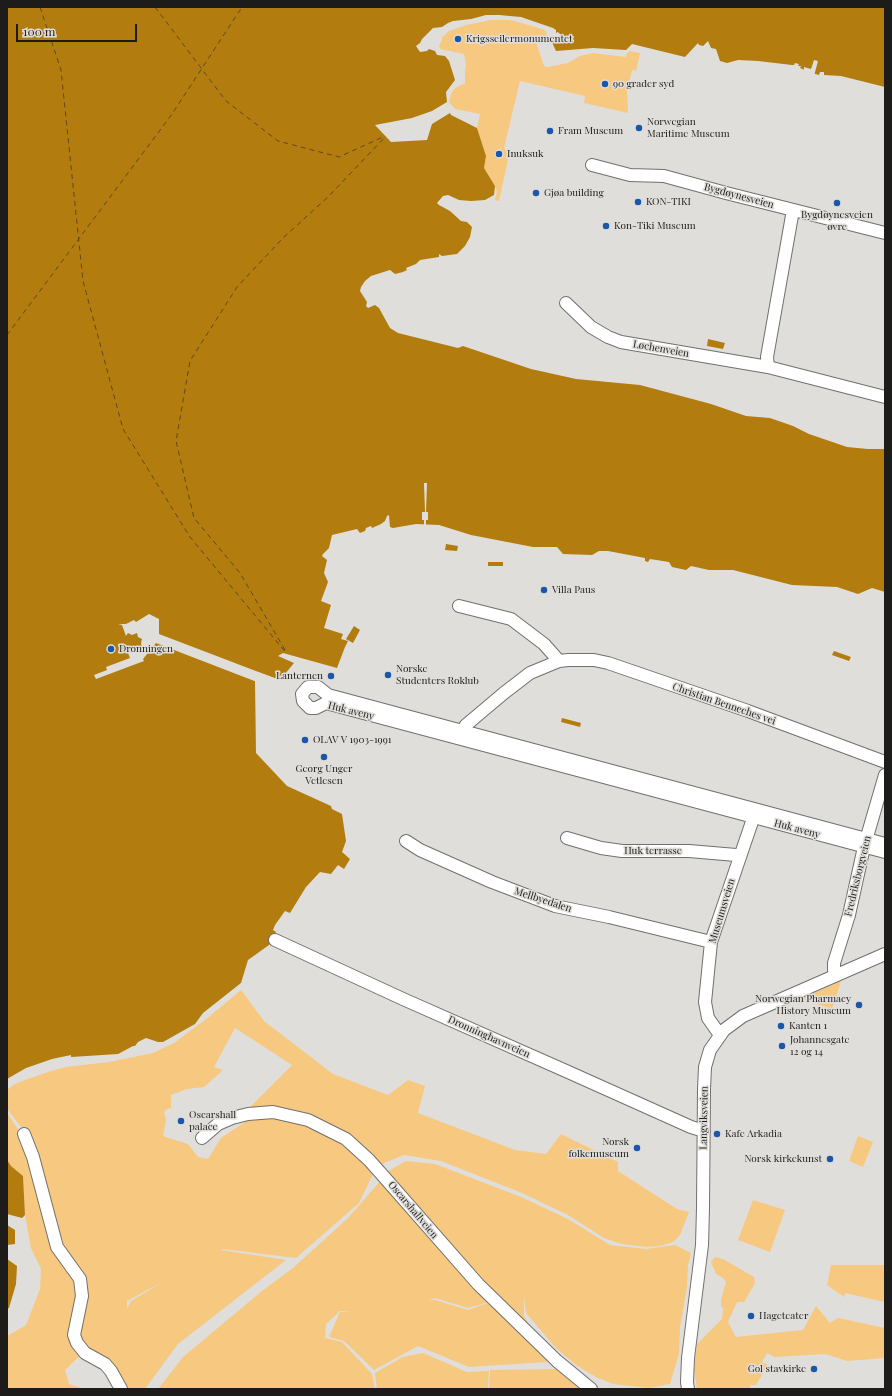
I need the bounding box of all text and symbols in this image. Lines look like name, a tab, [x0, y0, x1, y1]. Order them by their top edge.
scale bar	[18, 16, 139, 42]
text: 100 m	[23, 23, 55, 39]
place label: Krigsseilermonumentet	[466, 33, 573, 45]
marker: Krigsseilermonumentet	[453, 34, 463, 44]
place label: 90 grader syd	[613, 78, 674, 90]
marker: 90 grader syd	[600, 79, 610, 89]
place label: Norwegian Maritime Museum	[647, 116, 730, 140]
marker: Norwegian Maritime Museum	[634, 123, 644, 133]
place label: Fram Museum	[558, 125, 623, 137]
marker: Fram Museum	[545, 126, 555, 136]
place label: Inuksuk	[507, 148, 543, 160]
marker: Inuksuk	[494, 149, 504, 159]
street label: Bygdøynesveien	[703, 181, 775, 211]
place label: Gjøa building	[544, 187, 604, 199]
marker: Gjøa building	[531, 188, 541, 198]
place label: KON-TIKI	[646, 196, 691, 208]
marker: KON-TIKI	[633, 197, 643, 207]
marker: Bygdøynesveien øvre	[832, 198, 842, 208]
place label: Bygdøynesveien øvre	[801, 209, 873, 232]
place label: Kon-Tiki Museum	[614, 220, 696, 232]
marker: Kon-Tiki Museum	[601, 221, 611, 231]
street label: Løchenveien	[632, 338, 690, 360]
place label: Villa Paus	[552, 584, 595, 596]
marker: Villa Paus	[539, 585, 549, 595]
place label: Dronningen	[119, 643, 173, 655]
marker: Dronningen	[106, 644, 116, 654]
place label: Norske Studenters Roklub	[396, 663, 479, 686]
place label: Lanternen	[276, 670, 323, 682]
marker: Norske Studenters Roklub	[383, 670, 393, 680]
marker: Lanternen	[326, 671, 336, 681]
street label: Christian Benneches vei	[671, 681, 777, 727]
street label: Huk aveny	[327, 699, 375, 723]
place label: OLAV V 1903-1991	[313, 734, 391, 746]
marker: OLAV V 1903-1991	[300, 735, 310, 745]
marker: Georg Unger Vetlesen	[319, 752, 329, 762]
place label: Georg Unger Vetlesen	[295, 763, 353, 786]
street label: Huk aveny	[773, 817, 821, 841]
street label: Fredriksborgveien	[842, 834, 874, 918]
street label: Huk terrasse	[624, 845, 682, 857]
street label: Museumsveien	[706, 877, 738, 945]
street label: Mellbyedalen	[513, 885, 573, 915]
place label: Norwegian Pharmacy History Museum	[755, 993, 851, 1016]
marker: Norwegian Pharmacy History Museum	[854, 1000, 864, 1010]
street label: Dronninghavnveien	[446, 1014, 532, 1060]
place label: Kanten 1	[789, 1020, 827, 1032]
marker: Kanten 1	[776, 1021, 786, 1031]
place label: Johannesgate 12 og 14	[790, 1034, 850, 1058]
marker: Johannesgate 12 og 14	[777, 1041, 787, 1051]
street label: Langviksveien	[697, 1086, 711, 1150]
place label: Oscarshall palace	[189, 1109, 236, 1132]
marker: Oscarshall palace	[176, 1116, 186, 1126]
place label: Kafe Arkadia	[725, 1128, 782, 1140]
marker: Kafe Arkadia	[712, 1129, 722, 1139]
place label: Norsk folkemuseum	[568, 1136, 629, 1160]
marker: Norsk folkemuseum	[632, 1143, 642, 1153]
place label: Norsk kirkekunst	[744, 1153, 822, 1165]
marker: Norsk kirkekunst	[825, 1154, 835, 1164]
street label: Oscarshallveien	[386, 1179, 440, 1241]
place label: Hageteater	[759, 1310, 808, 1322]
marker: Hageteater	[746, 1311, 756, 1321]
place label: Gol stavkirke	[748, 1363, 806, 1375]
marker: Gol stavkirke	[809, 1364, 819, 1374]

